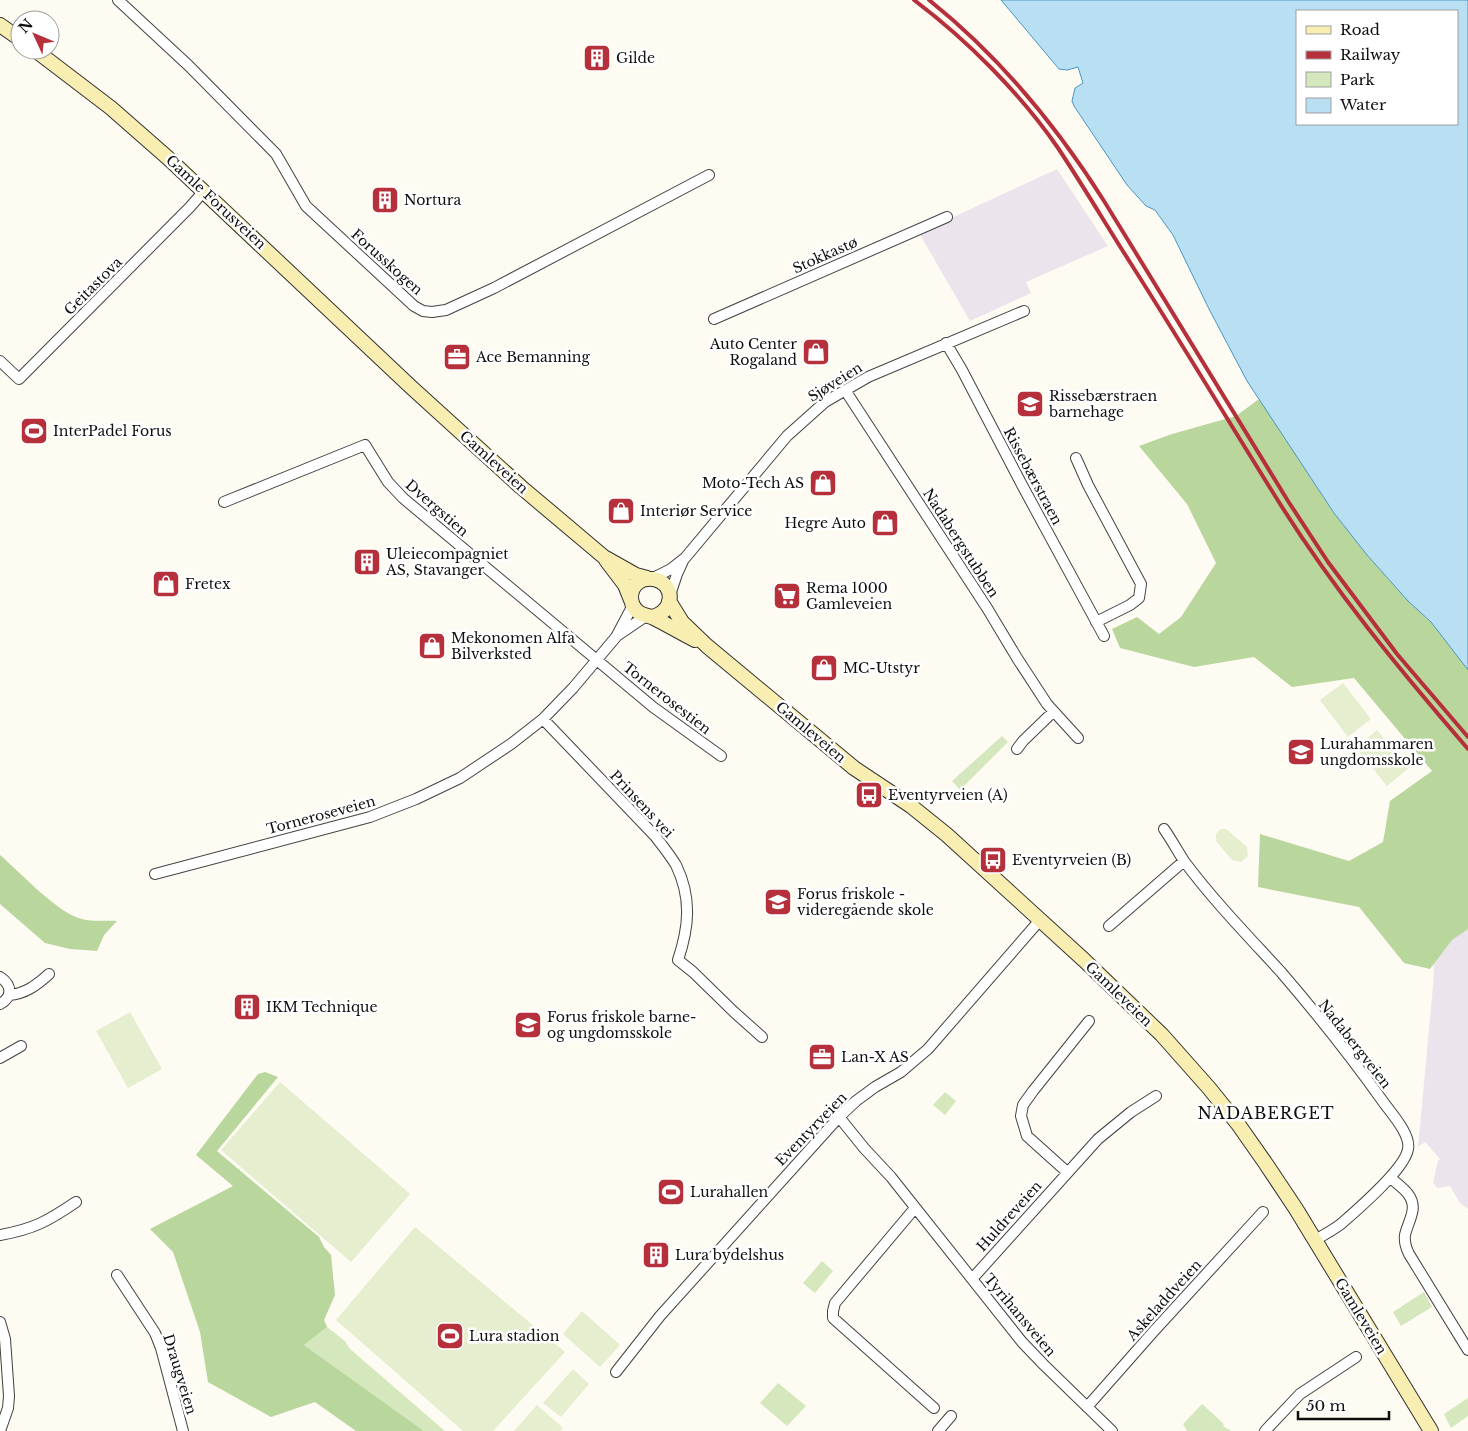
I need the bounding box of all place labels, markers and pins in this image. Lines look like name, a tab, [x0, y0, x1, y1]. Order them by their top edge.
building icon: Gilde	[582, 43, 612, 73]
place label: Gilde	[616, 49, 655, 67]
building icon: Nortura	[370, 185, 400, 215]
place label: Nortura	[404, 191, 461, 209]
place label: Auto Center Rogaland	[709, 335, 798, 369]
shop icon: Auto Center Rogaland	[801, 337, 831, 367]
office icon: Ace Bemanning	[442, 342, 472, 372]
place label: Ace Bemanning	[475, 348, 590, 366]
place label: Rissebærstraen barnehage	[1048, 387, 1157, 421]
school or university icon: Rissebærstraen barnehage	[1015, 389, 1045, 419]
sports icon: InterPadel Forus	[19, 416, 49, 446]
place label: InterPadel Forus	[53, 422, 172, 440]
shop icon: Moto-Tech AS	[808, 468, 838, 498]
place label: Moto-Tech AS	[702, 474, 804, 492]
shop icon: Interiør Service	[606, 496, 636, 526]
place label: Interiør Service	[640, 502, 752, 520]
shop icon: Hegre Auto	[870, 508, 900, 538]
place label: Hegre Auto	[785, 514, 866, 532]
place label: Uleiecompagniet AS, Stavanger	[385, 545, 509, 579]
building icon: Uleiecompagniet AS, Stavanger	[352, 547, 382, 577]
shop icon: Fretex	[151, 569, 181, 599]
place label: Fretex	[185, 575, 231, 593]
place label: Rema 1000 Gamleveien	[806, 579, 892, 613]
supermarket icon: Rema 1000 Gamleveien	[772, 581, 802, 611]
place label: Mekonomen Alfa Bilverksted	[451, 629, 575, 663]
shop icon: Mekonomen Alfa Bilverksted	[417, 631, 447, 661]
shop icon: MC-Utstyr	[809, 653, 839, 683]
place label: MC-Utstyr	[843, 659, 920, 677]
place label: Lurahammaren ungdomsskole	[1320, 735, 1434, 769]
school or university icon: Lurahammaren ungdomsskole	[1286, 737, 1316, 767]
bus stop icon: Eventyrveien (A)	[854, 780, 884, 810]
place label: Eventyrveien (A)	[888, 786, 1008, 804]
bus stop icon: Eventyrveien (B)	[978, 845, 1008, 875]
place label: Eventyrveien (B)	[1012, 851, 1131, 869]
place label: Forus friskole - videregående skole	[797, 885, 934, 919]
school or university icon: Forus friskole - videregående skole	[763, 887, 793, 917]
building icon: IKM Technique	[232, 992, 262, 1022]
place label: IKM Technique	[266, 998, 377, 1016]
place label: Forus friskole barne- og ungdomsskole	[547, 1008, 697, 1042]
school or university icon: Forus friskole barne- og ungdomsskole	[513, 1010, 543, 1040]
office icon: Lan-X AS	[807, 1042, 837, 1072]
place label: Lan-X AS	[841, 1048, 909, 1066]
sports icon: Lurahallen	[656, 1177, 686, 1207]
place label: Lurahallen	[690, 1183, 769, 1201]
building icon: Lura bydelshus	[641, 1240, 671, 1270]
place label: Lura bydelshus	[675, 1246, 784, 1264]
sports icon: Lura stadion	[435, 1321, 465, 1351]
place label: Lura stadion	[469, 1327, 560, 1345]

